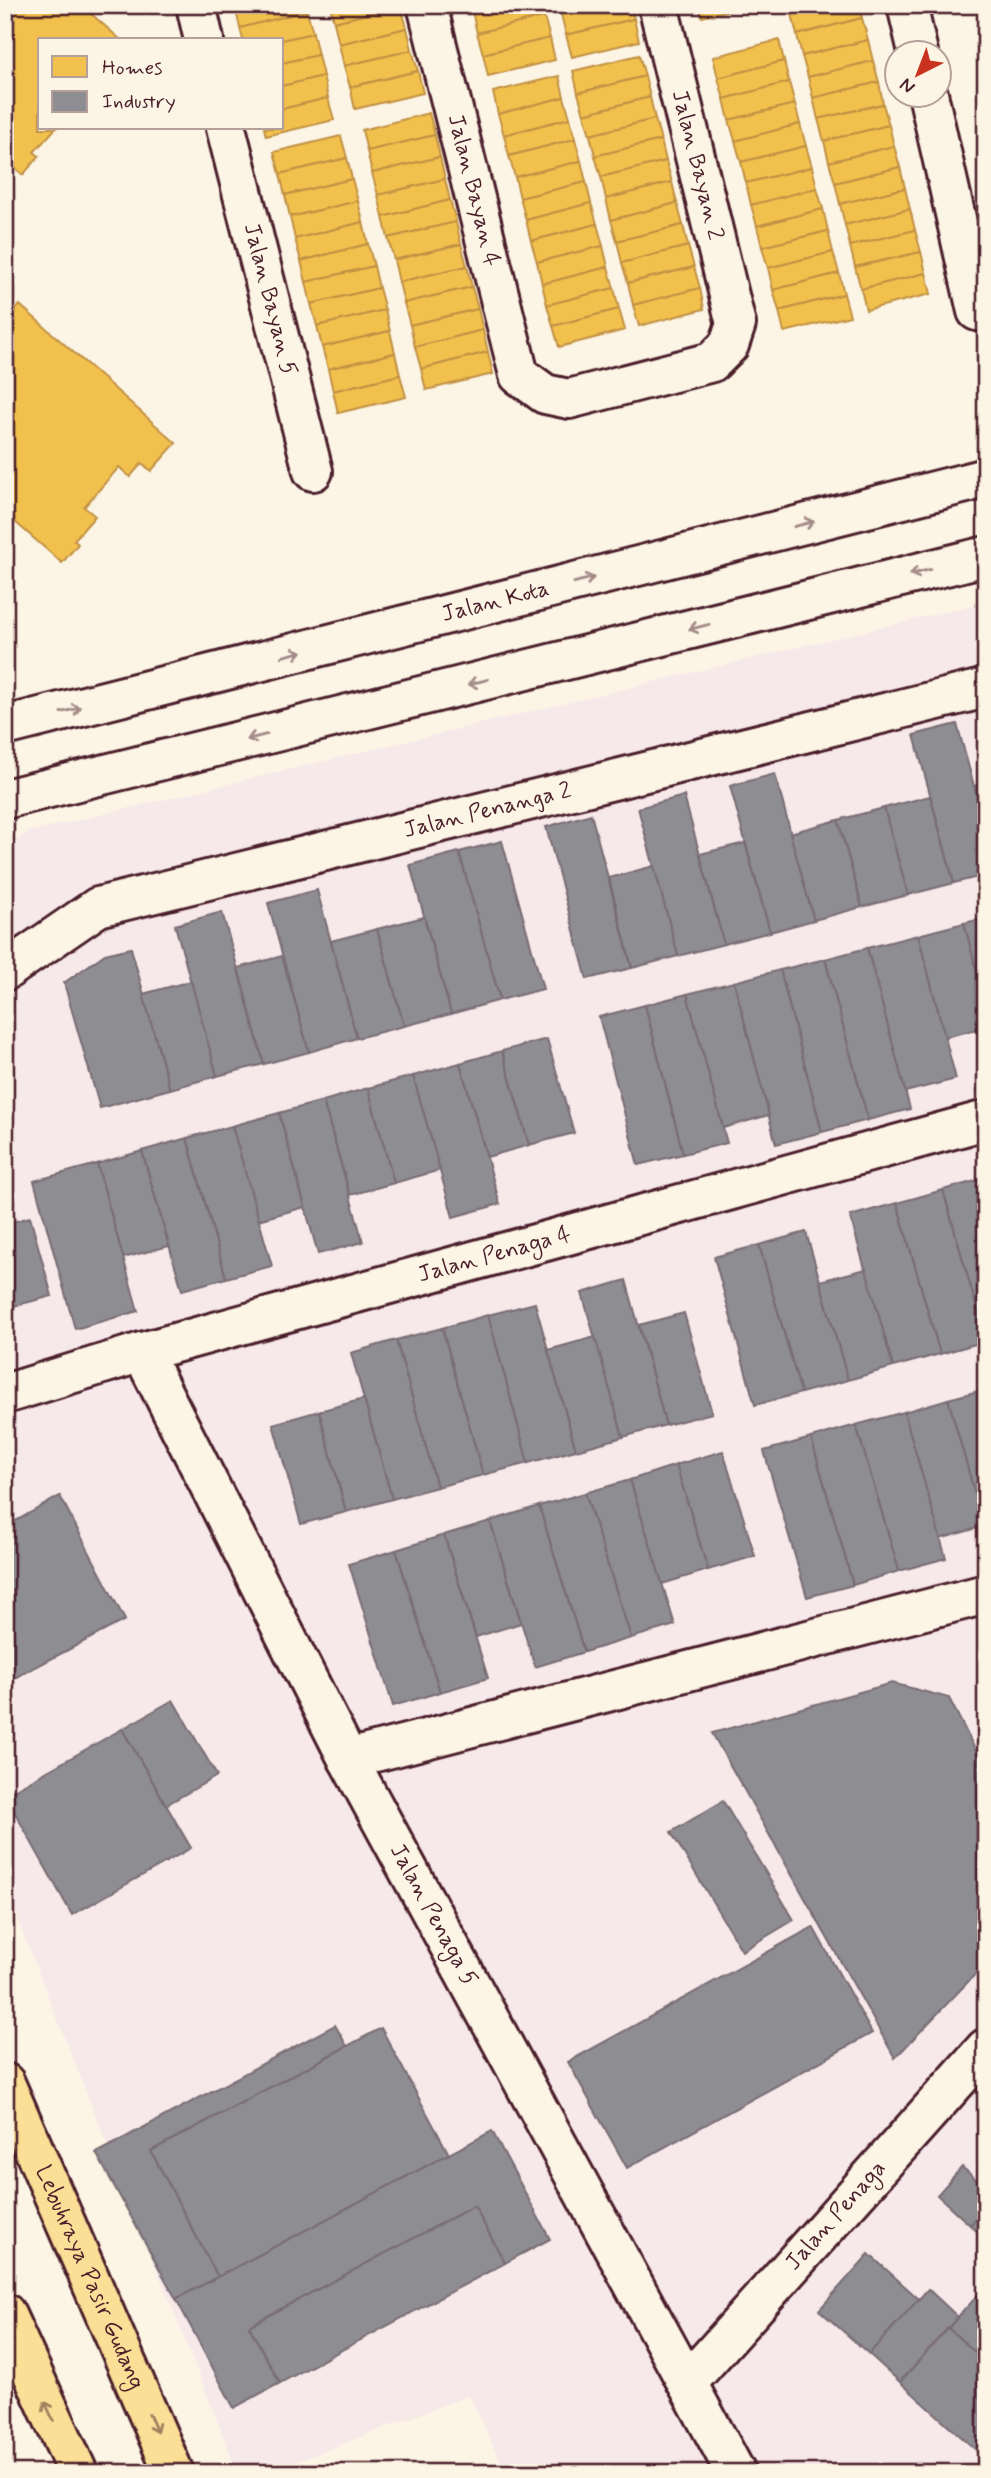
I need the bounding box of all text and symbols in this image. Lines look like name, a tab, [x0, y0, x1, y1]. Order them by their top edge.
legend	[38, 38, 284, 130]
north arrow	[883, 38, 953, 108]
text: Homes	[102, 54, 162, 82]
text: N	[895, 72, 921, 99]
street label: Jalan Bayan 2	[664, 87, 730, 243]
text: Industry	[102, 88, 176, 116]
street label: Jalan Bayan 4	[440, 111, 506, 270]
street label: Jalan Bayan 5	[236, 220, 303, 379]
one-way arrow	[792, 517, 815, 530]
one-way arrow	[909, 566, 931, 579]
one-way arrow	[572, 573, 595, 586]
street label: Jalan Kota	[439, 574, 552, 630]
one-way arrow	[688, 621, 711, 634]
one-way arrow	[280, 647, 303, 660]
one-way arrow	[467, 676, 490, 689]
one-way arrow	[60, 703, 82, 716]
one-way arrow	[246, 731, 269, 744]
street label: Jalan Penanga 2	[401, 776, 574, 846]
street label: Jalan Penaga 4	[415, 1220, 574, 1290]
street label: Jalan Penaga 5	[382, 1839, 484, 1992]
street label: Jalan Penaga	[779, 2154, 893, 2277]
street label: Lebuhraya Pasir Gudang	[28, 2161, 151, 2395]
one-way arrow	[42, 2401, 55, 2422]
one-way arrow	[147, 2411, 160, 2433]

